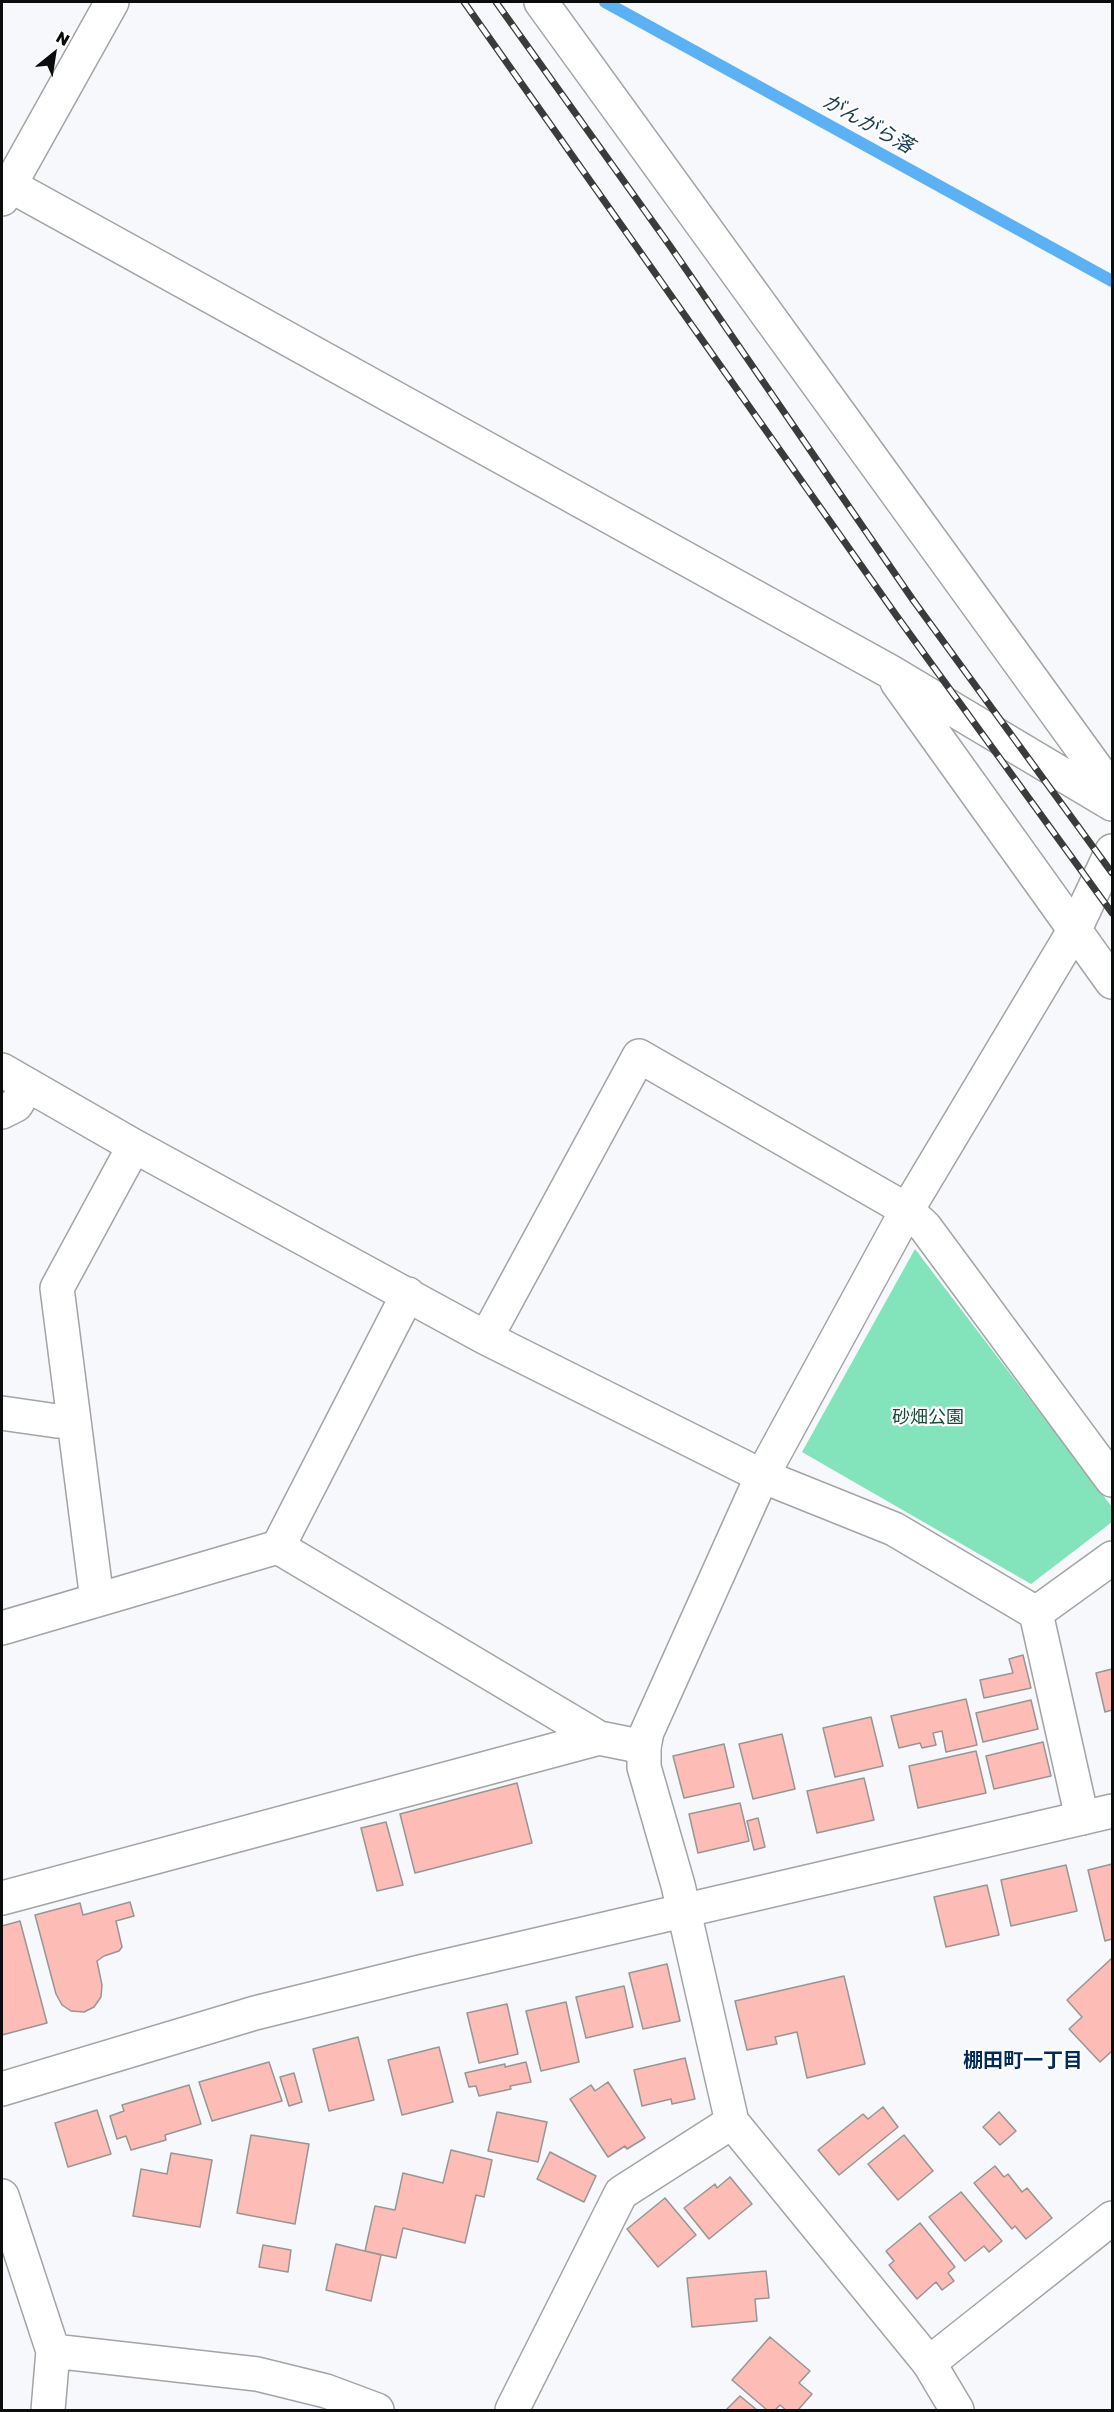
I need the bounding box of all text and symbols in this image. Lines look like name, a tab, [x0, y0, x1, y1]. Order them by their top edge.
north arrow	[24, 24, 84, 84]
text: N	[53, 27, 73, 50]
water label: がんがら落	[818, 89, 918, 159]
park label: 砂畑公園	[892, 1406, 964, 1428]
district label: 棚田町一丁目	[963, 2049, 1083, 2073]

